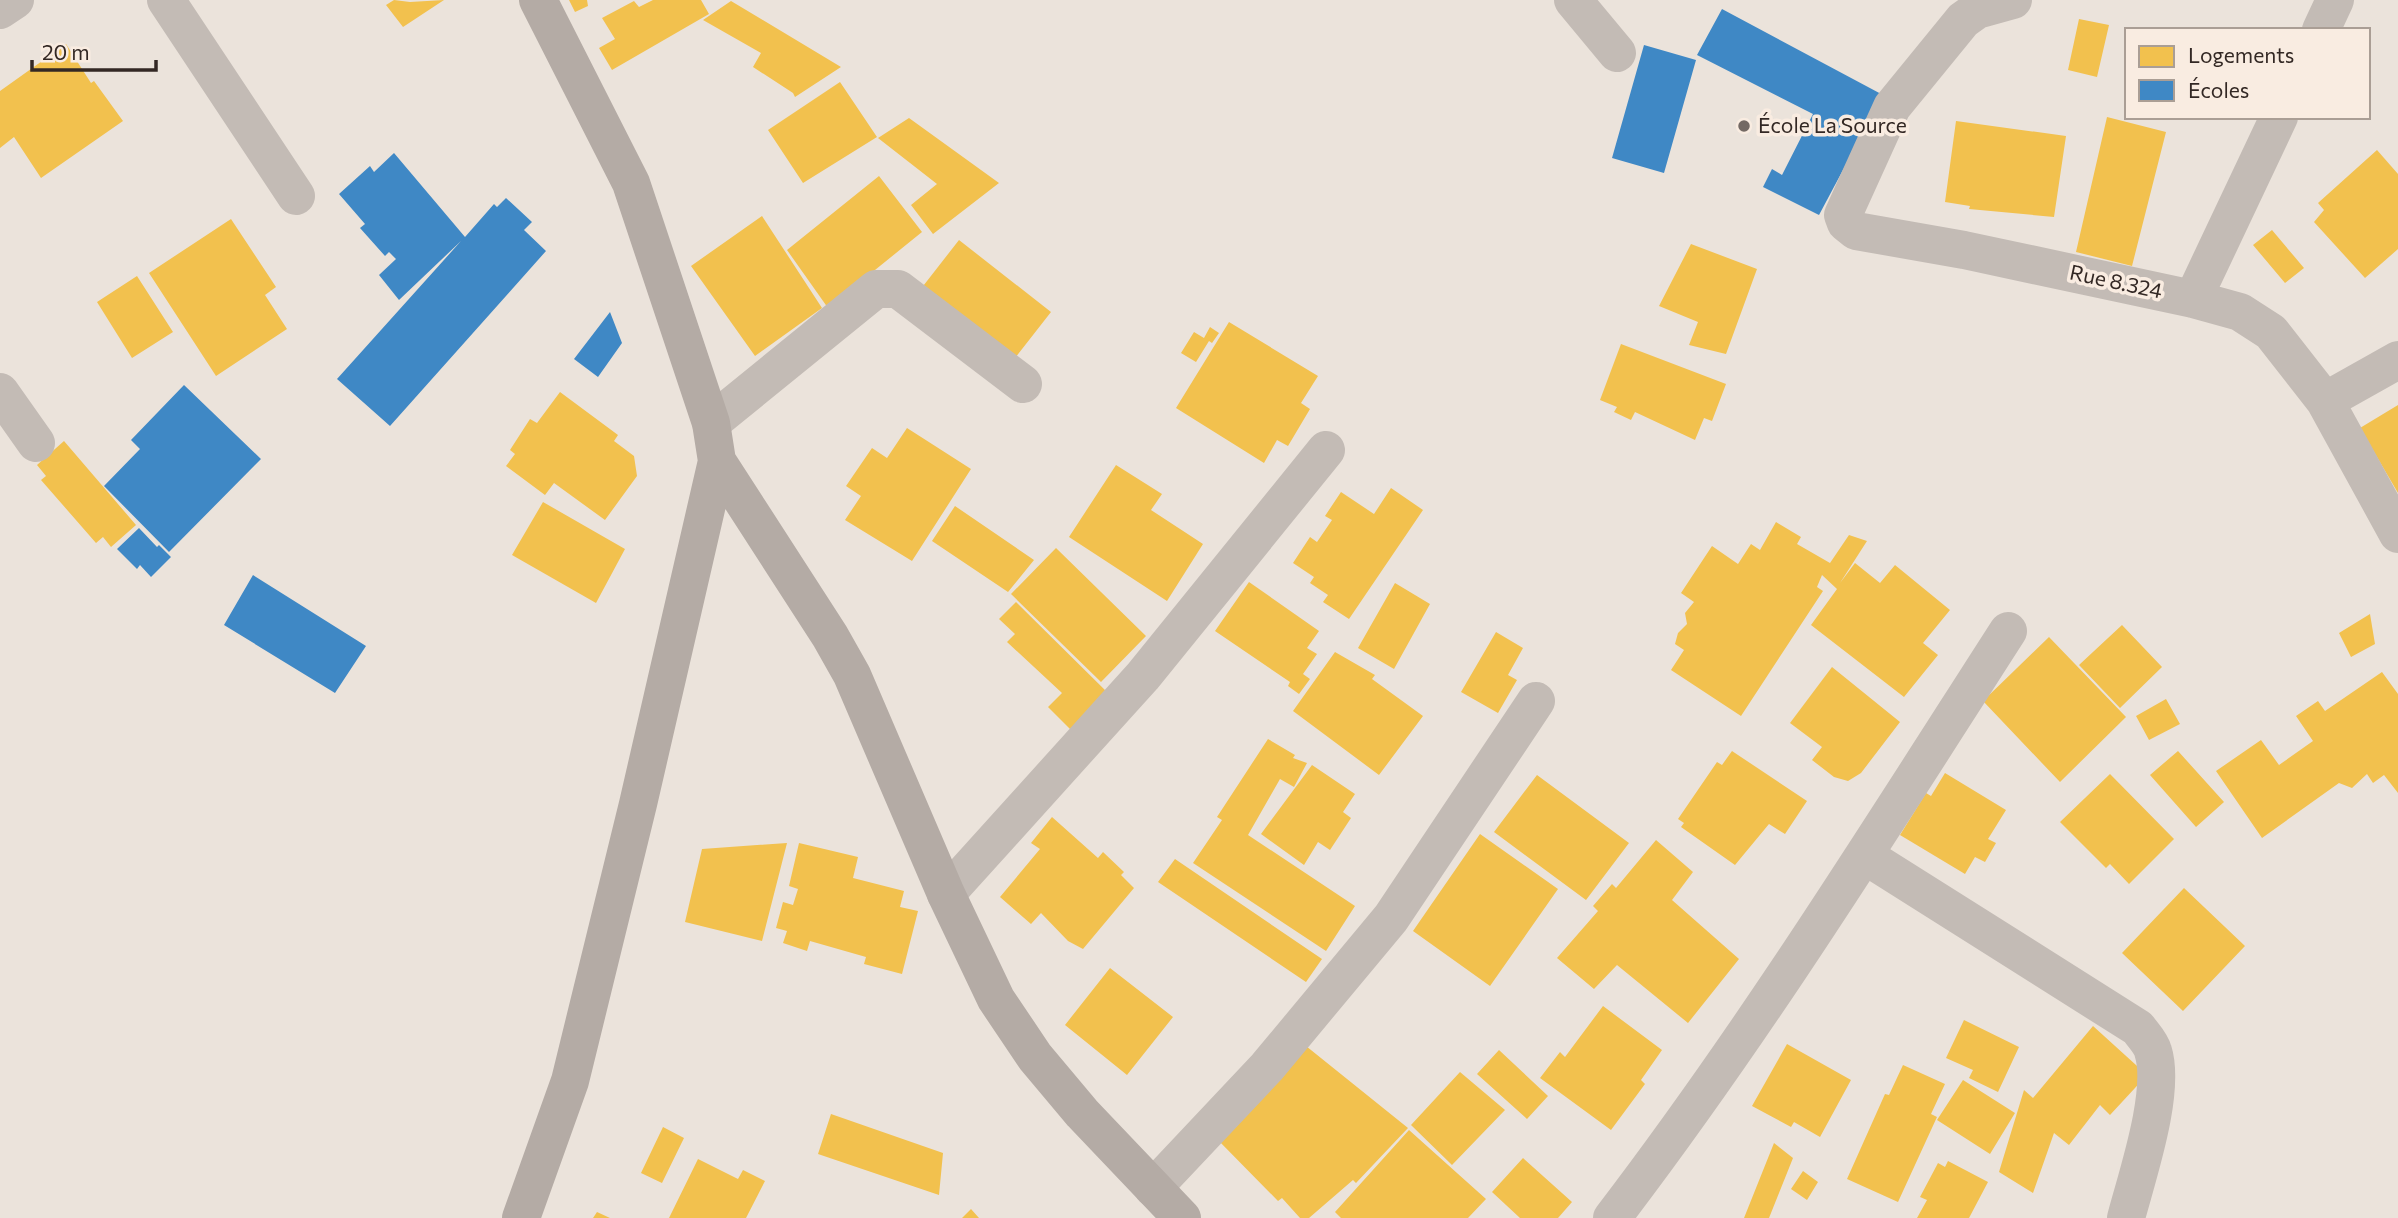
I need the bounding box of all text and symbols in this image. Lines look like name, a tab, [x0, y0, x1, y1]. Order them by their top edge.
scale bar	[32, 28, 156, 72]
legend	[2125, 28, 2370, 119]
text: 20 m	[42, 39, 90, 64]
text: Logements	[2188, 42, 2294, 67]
text: Écoles	[2188, 77, 2249, 102]
place label: École La Source	[1758, 112, 1907, 137]
marker: École La Source	[1736, 118, 1752, 134]
street label: Rue 8.324	[2068, 259, 2165, 303]

